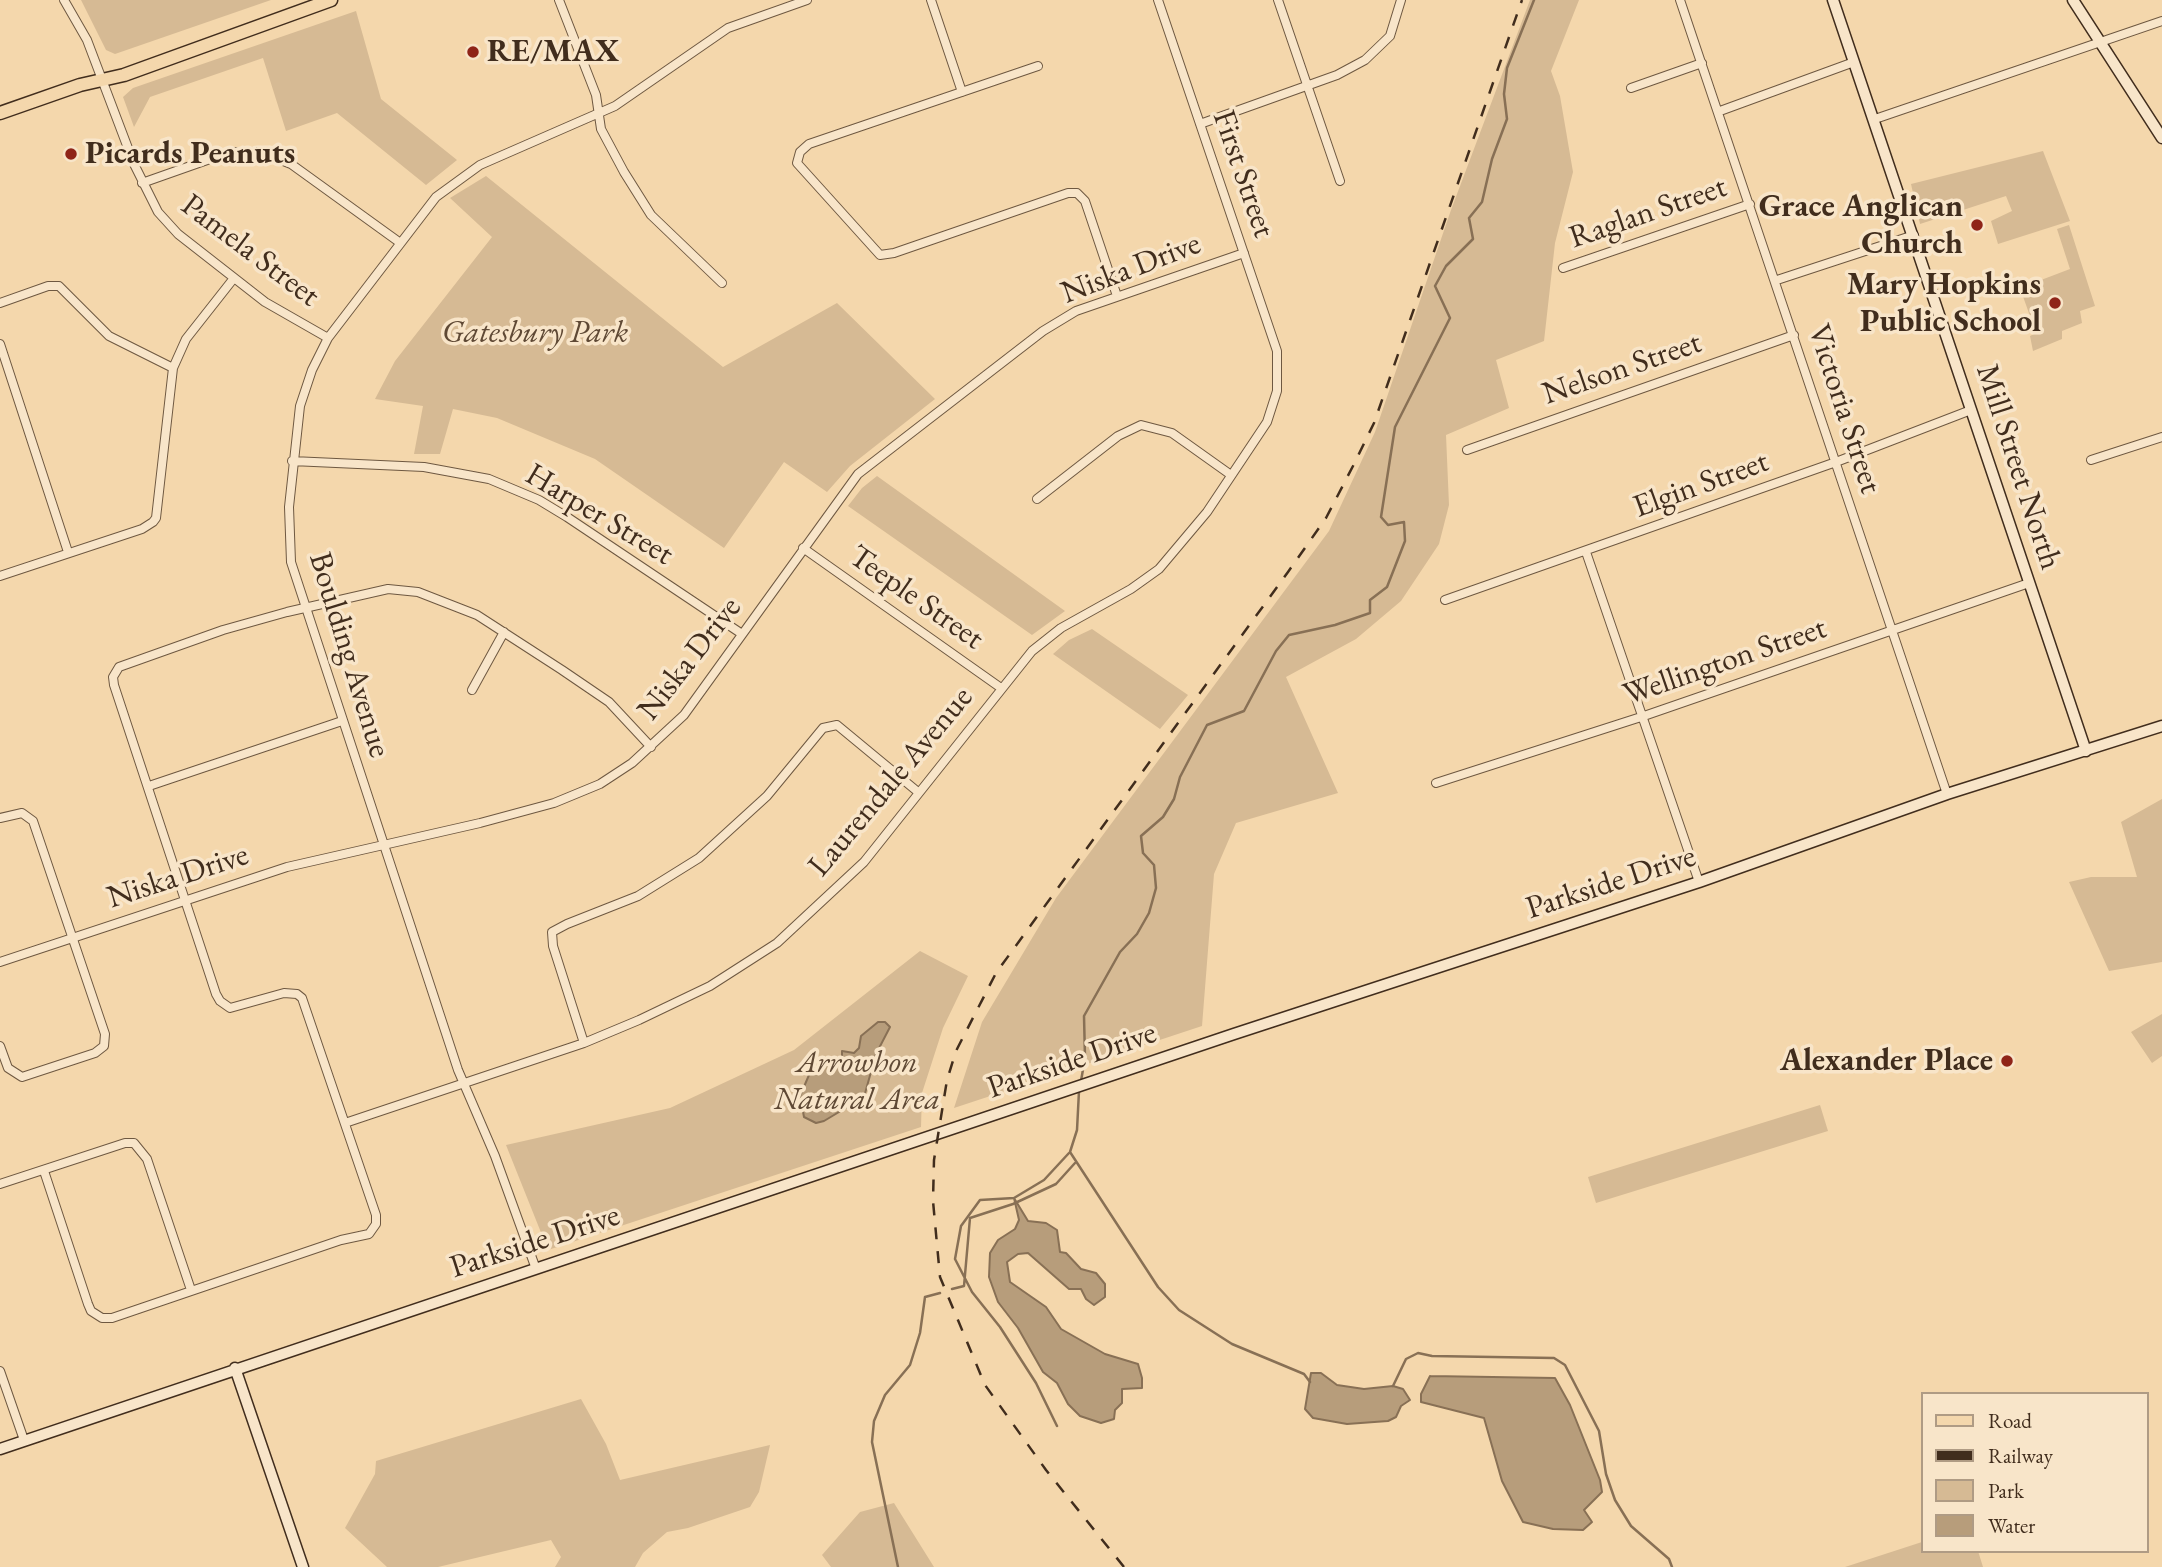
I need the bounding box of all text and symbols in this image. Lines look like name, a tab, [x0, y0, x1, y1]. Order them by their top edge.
place label: RE/MAX	[487, 33, 619, 71]
marker: RE/MAX	[465, 44, 481, 60]
street label: First Street	[1203, 105, 1283, 243]
place label: Picards Peanuts	[85, 135, 295, 173]
marker: Picards Peanuts	[63, 146, 79, 162]
street label: Raglan Street	[1564, 168, 1732, 258]
street label: Pamela Street	[173, 187, 327, 315]
place label: Grace Anglican Church	[1759, 188, 1963, 263]
marker: Grace Anglican Church	[1969, 217, 1985, 233]
street label: Niska Drive	[1056, 225, 1206, 313]
place label: Mary Hopkins Public School	[1847, 266, 2041, 341]
marker: Mary Hopkins Public School	[2047, 295, 2063, 311]
park label: Gatesbury Park	[442, 314, 628, 352]
street label: Victoria Street	[1799, 320, 1889, 498]
street label: Nelson Street	[1538, 324, 1706, 414]
street label: Mill Street North	[1967, 360, 2069, 574]
street label: Elgin Street	[1628, 443, 1774, 527]
street label: Harper Street	[518, 456, 680, 574]
street label: Teeple Street	[841, 538, 991, 658]
street label: Boulding Avenue	[300, 548, 398, 762]
street label: Niska Drive	[630, 590, 750, 728]
street label: Wellington Street	[1618, 609, 1832, 715]
street label: Laurendale Avenue	[801, 679, 981, 885]
street label: Niska Drive	[103, 836, 253, 918]
street label: Parkside Drive	[1521, 838, 1701, 928]
street label: Parkside Drive	[982, 1014, 1162, 1108]
place label: Alexander Place	[1780, 1042, 1993, 1080]
park label: Arrowhon Natural Area	[774, 1044, 940, 1119]
marker: Alexander Place	[1999, 1053, 2015, 1069]
street label: Parkside Drive	[445, 1197, 625, 1287]
legend	[1920, 1392, 2148, 1553]
text: Road	[1988, 1407, 2032, 1434]
text: Railway	[1988, 1442, 2053, 1469]
text: Park	[1988, 1477, 2024, 1504]
text: Water	[1988, 1512, 2035, 1539]

